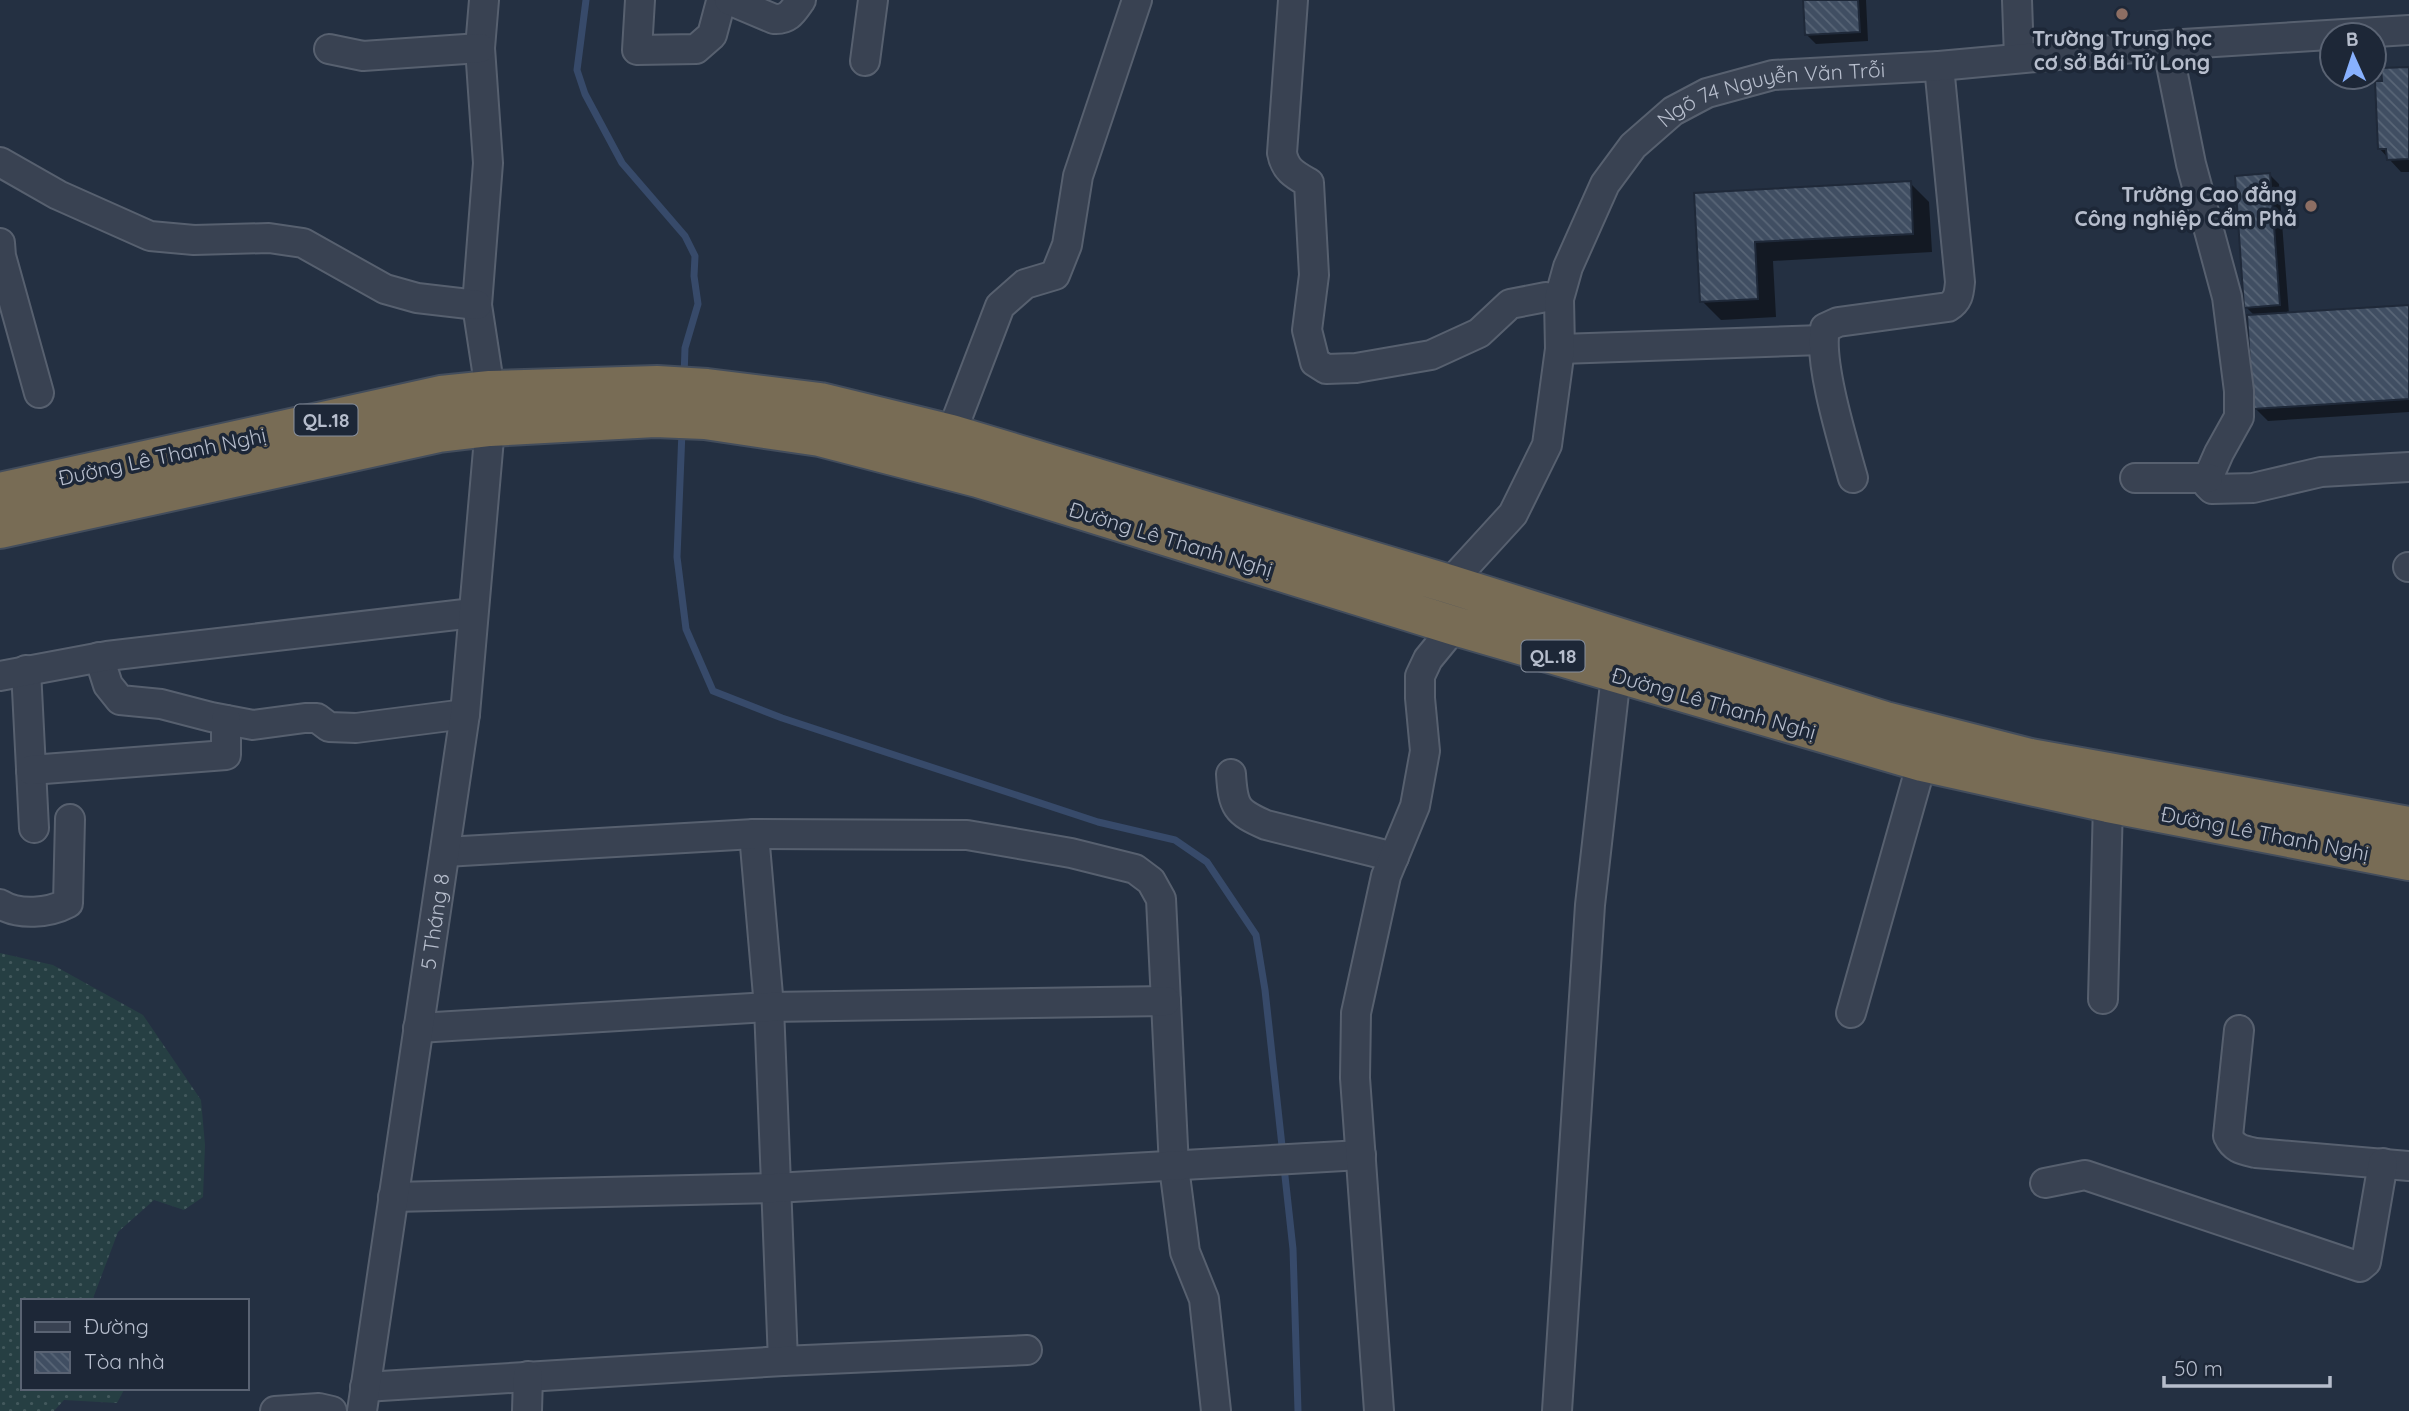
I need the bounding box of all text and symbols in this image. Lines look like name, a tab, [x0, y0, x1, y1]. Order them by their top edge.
marker: Trường Trung học cơ sở Bái Tử Long	[2114, 6, 2130, 22]
north arrow	[2318, 21, 2388, 91]
place label: Trường Trung học cơ sở Bái Tử Long	[2032, 25, 2212, 75]
text: B	[2345, 27, 2359, 51]
street label: Ngõ 74 Nguyễn Văn Trỗi	[1651, 56, 1886, 132]
place label: Trường Cao đẳng Công nghiệp Cẩm Phả	[2075, 181, 2297, 231]
marker: Trường Cao đẳng Công nghiệp Cẩm Phả	[2303, 198, 2319, 214]
road number: QL.18	[294, 404, 358, 436]
street label: Đường Lê Thanh Nghị	[56, 421, 268, 491]
street label: Đường Lê Thanh Nghị	[1066, 496, 1276, 582]
road number: QL.18	[1522, 640, 1584, 671]
street label: Đường Lê Thanh Nghị	[1609, 661, 1819, 745]
street label: Đường Lê Thanh Nghị	[2159, 800, 2371, 866]
street label: 5 Tháng 8	[414, 872, 454, 971]
legend	[21, 1299, 248, 1390]
text: Đường	[84, 1313, 149, 1339]
scale bar	[2164, 1344, 2330, 1388]
text: Tòa nhà	[84, 1348, 165, 1374]
text: 50 m	[2174, 1355, 2223, 1381]

